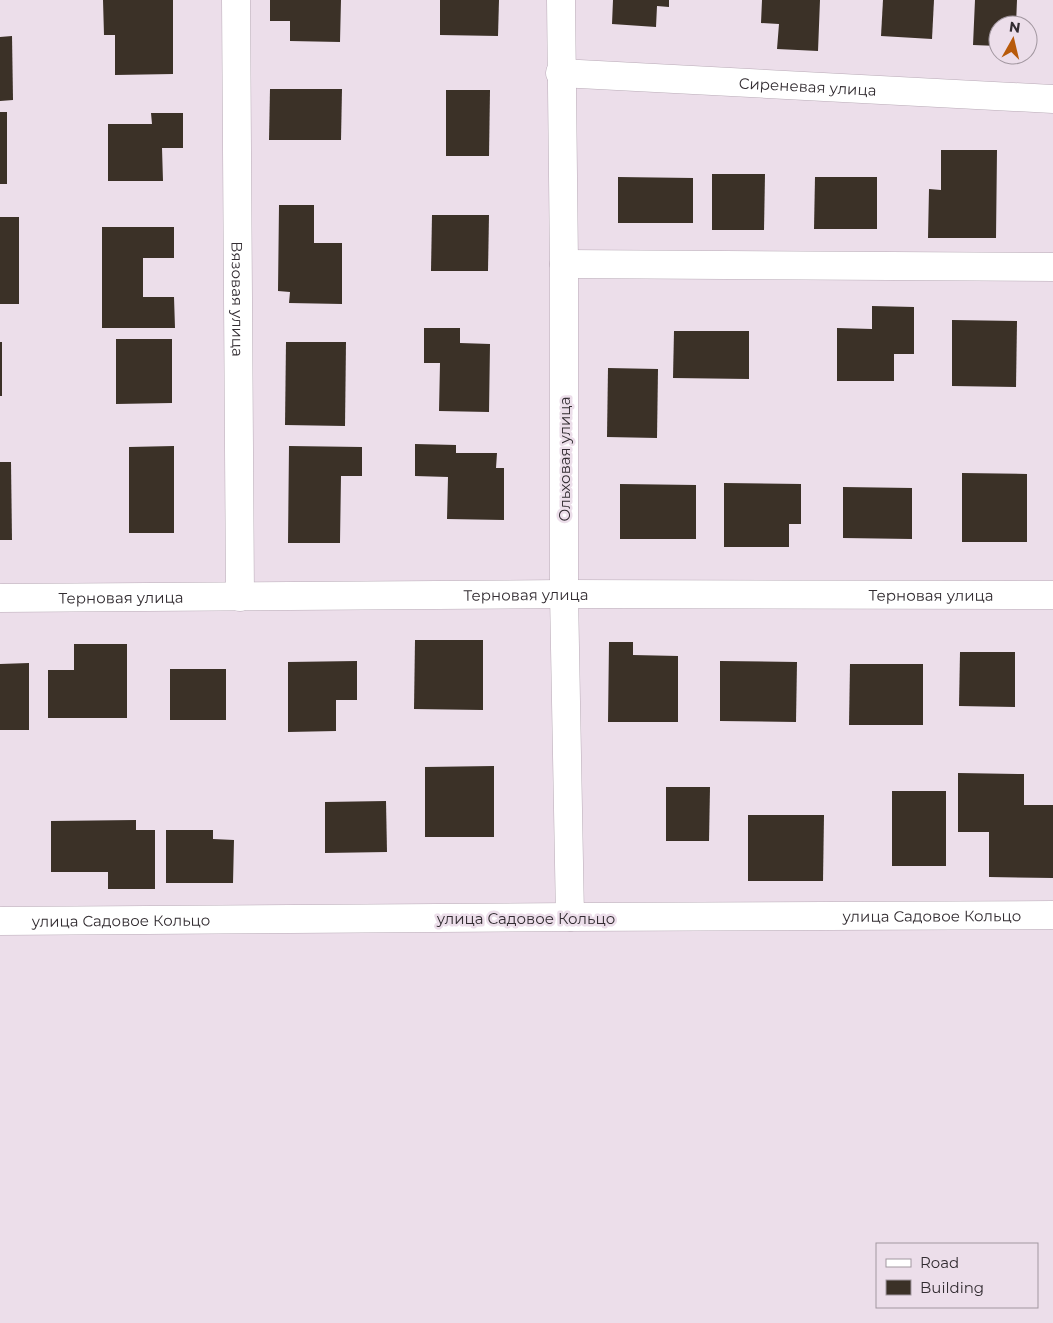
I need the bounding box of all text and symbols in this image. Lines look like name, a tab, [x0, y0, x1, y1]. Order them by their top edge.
north arrow	[988, 15, 1038, 65]
text: N	[1008, 17, 1022, 37]
street label: Сиреневая улица	[738, 73, 877, 99]
street label: Вязовая улица	[228, 241, 248, 357]
street label: Ольховая улица	[555, 397, 574, 521]
street label: Терновая улица	[463, 584, 589, 604]
street label: Терновая улица	[868, 585, 994, 604]
street label: Терновая улица	[58, 587, 184, 607]
street label: улица Садовое Кольцо	[842, 906, 1021, 925]
street label: улица Садовое Кольцо	[436, 909, 615, 928]
street label: улица Садовое Кольцо	[31, 910, 210, 930]
legend	[876, 1243, 1038, 1308]
text: Road	[920, 1253, 959, 1272]
text: Building	[920, 1278, 984, 1297]

